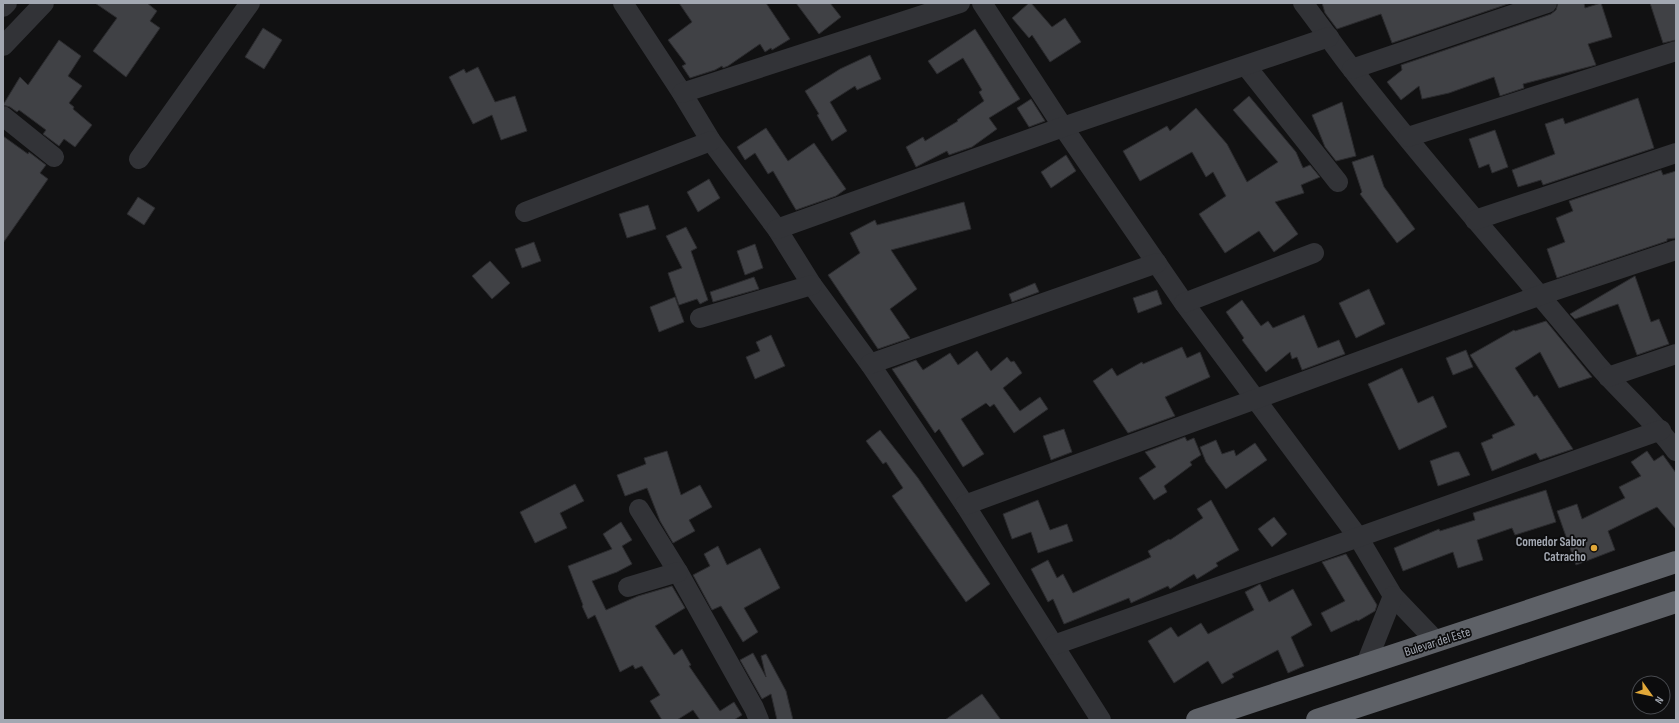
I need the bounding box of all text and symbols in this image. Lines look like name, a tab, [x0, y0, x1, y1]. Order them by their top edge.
place label: Comedor Sabor Catracho	[1516, 534, 1586, 565]
marker: Comedor Sabor Catracho	[1589, 543, 1599, 553]
street label: Bulevar del Este	[1402, 624, 1472, 660]
north arrow	[1631, 675, 1671, 715]
text: N	[1652, 694, 1666, 706]

